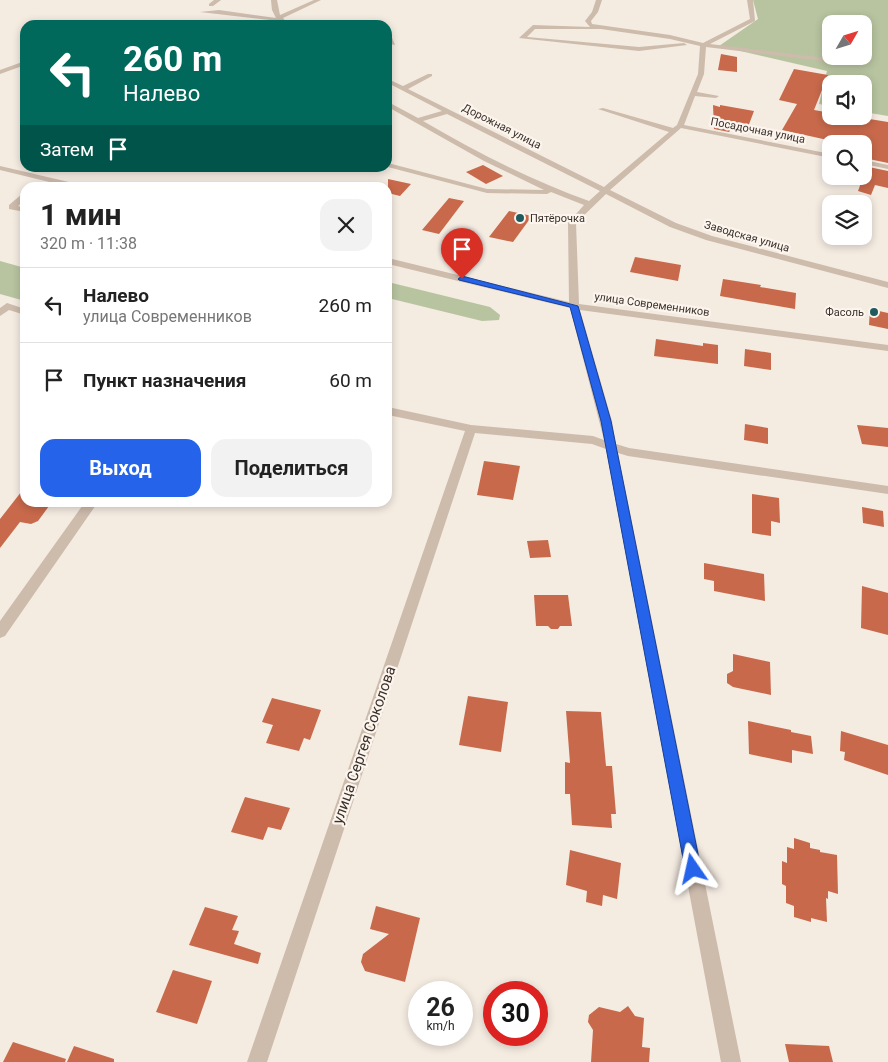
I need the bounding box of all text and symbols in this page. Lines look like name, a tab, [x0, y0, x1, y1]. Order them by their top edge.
north arrow	[822, 15, 872, 65]
map controls	[822, 15, 872, 245]
text: 260 m	[123, 39, 222, 80]
icon: left	[40, 40, 105, 105]
button: sound	[822, 75, 872, 125]
text: Налево	[123, 81, 200, 106]
street label: Дорожная улица	[460, 101, 543, 152]
street label: Посадочная улица	[710, 115, 806, 146]
icon: arrive	[104, 135, 132, 163]
button: search	[822, 135, 872, 185]
text: Затем	[40, 138, 94, 161]
button: layers	[822, 195, 872, 245]
text: 1 мин	[40, 197, 121, 232]
button: close	[320, 199, 372, 251]
marker: Пятёрочка	[514, 212, 526, 224]
place label: Пятёрочка	[530, 212, 585, 225]
street label: Заводская улица	[703, 218, 791, 255]
pin	[441, 228, 483, 279]
text: 320 m · 11:38	[40, 234, 137, 253]
icon: arrive	[448, 235, 476, 263]
text: Налево	[83, 284, 149, 307]
street label: улица Современников	[594, 290, 710, 319]
icon: left	[40, 291, 68, 319]
text: 260 m	[319, 294, 372, 317]
place label: Фасоль	[825, 306, 864, 319]
marker: Фасоль	[868, 306, 880, 318]
text: улица Современников	[83, 307, 252, 326]
icon: arrive	[40, 366, 68, 394]
text: Пункт назначения	[83, 369, 246, 392]
text: 60 m	[329, 369, 372, 392]
button: Выход	[40, 439, 201, 497]
button: Поделиться	[211, 439, 372, 497]
street label: улица Сергея Соколова	[329, 664, 399, 826]
position arrow	[666, 842, 718, 894]
speed limit sign: 30	[483, 981, 548, 1046]
text: 26	[426, 993, 455, 1022]
text: km/h	[426, 1019, 455, 1033]

